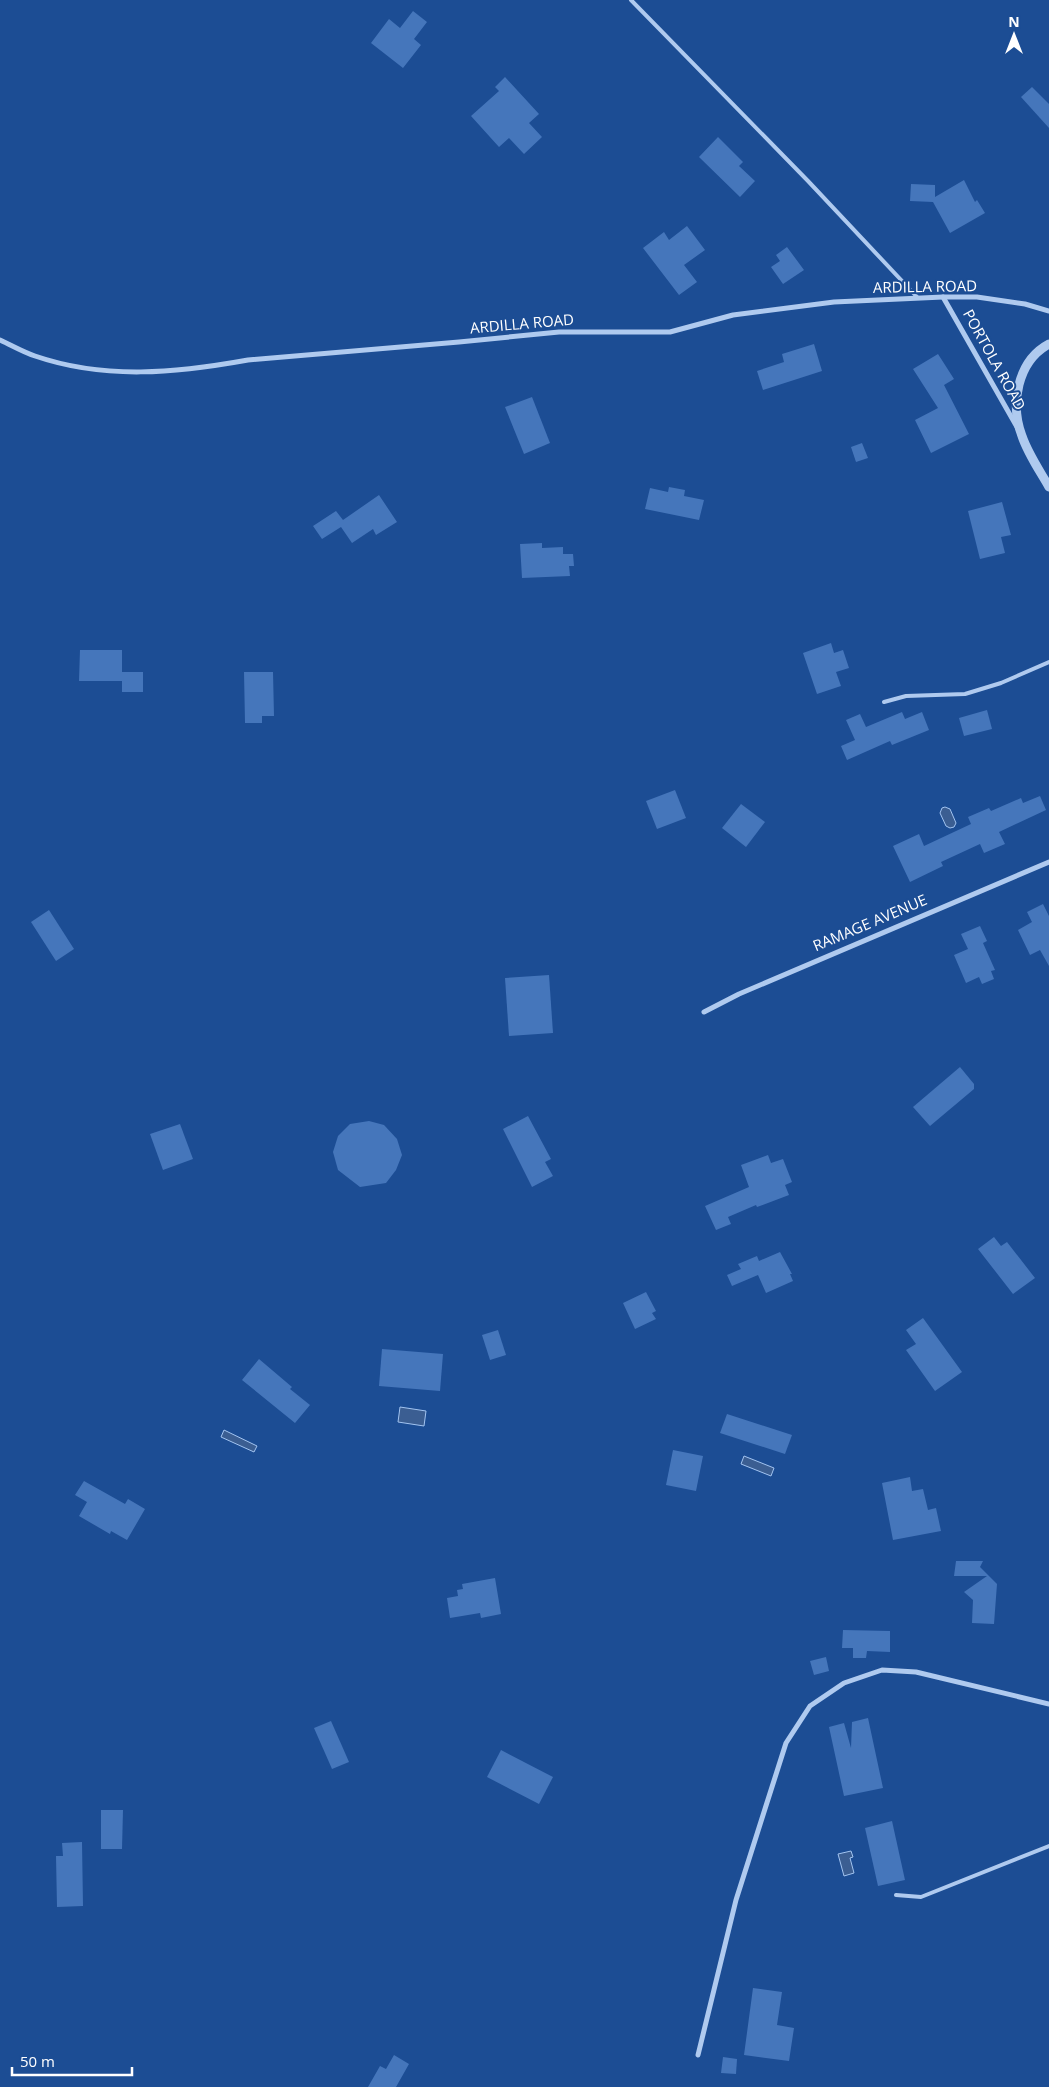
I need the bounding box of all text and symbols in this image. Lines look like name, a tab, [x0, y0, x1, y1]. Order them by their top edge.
north arrow	[989, 10, 1039, 60]
text: N	[1008, 12, 1020, 31]
street label: ARDILLA ROAD	[873, 275, 977, 297]
street label: PORTOLA ROAD	[959, 306, 1031, 414]
street label: ARDILLA ROAD	[469, 309, 575, 338]
street label: RAMAGE AVENUE	[809, 889, 930, 955]
scale bar	[12, 2044, 132, 2076]
text: 50 m	[20, 2051, 55, 2071]

